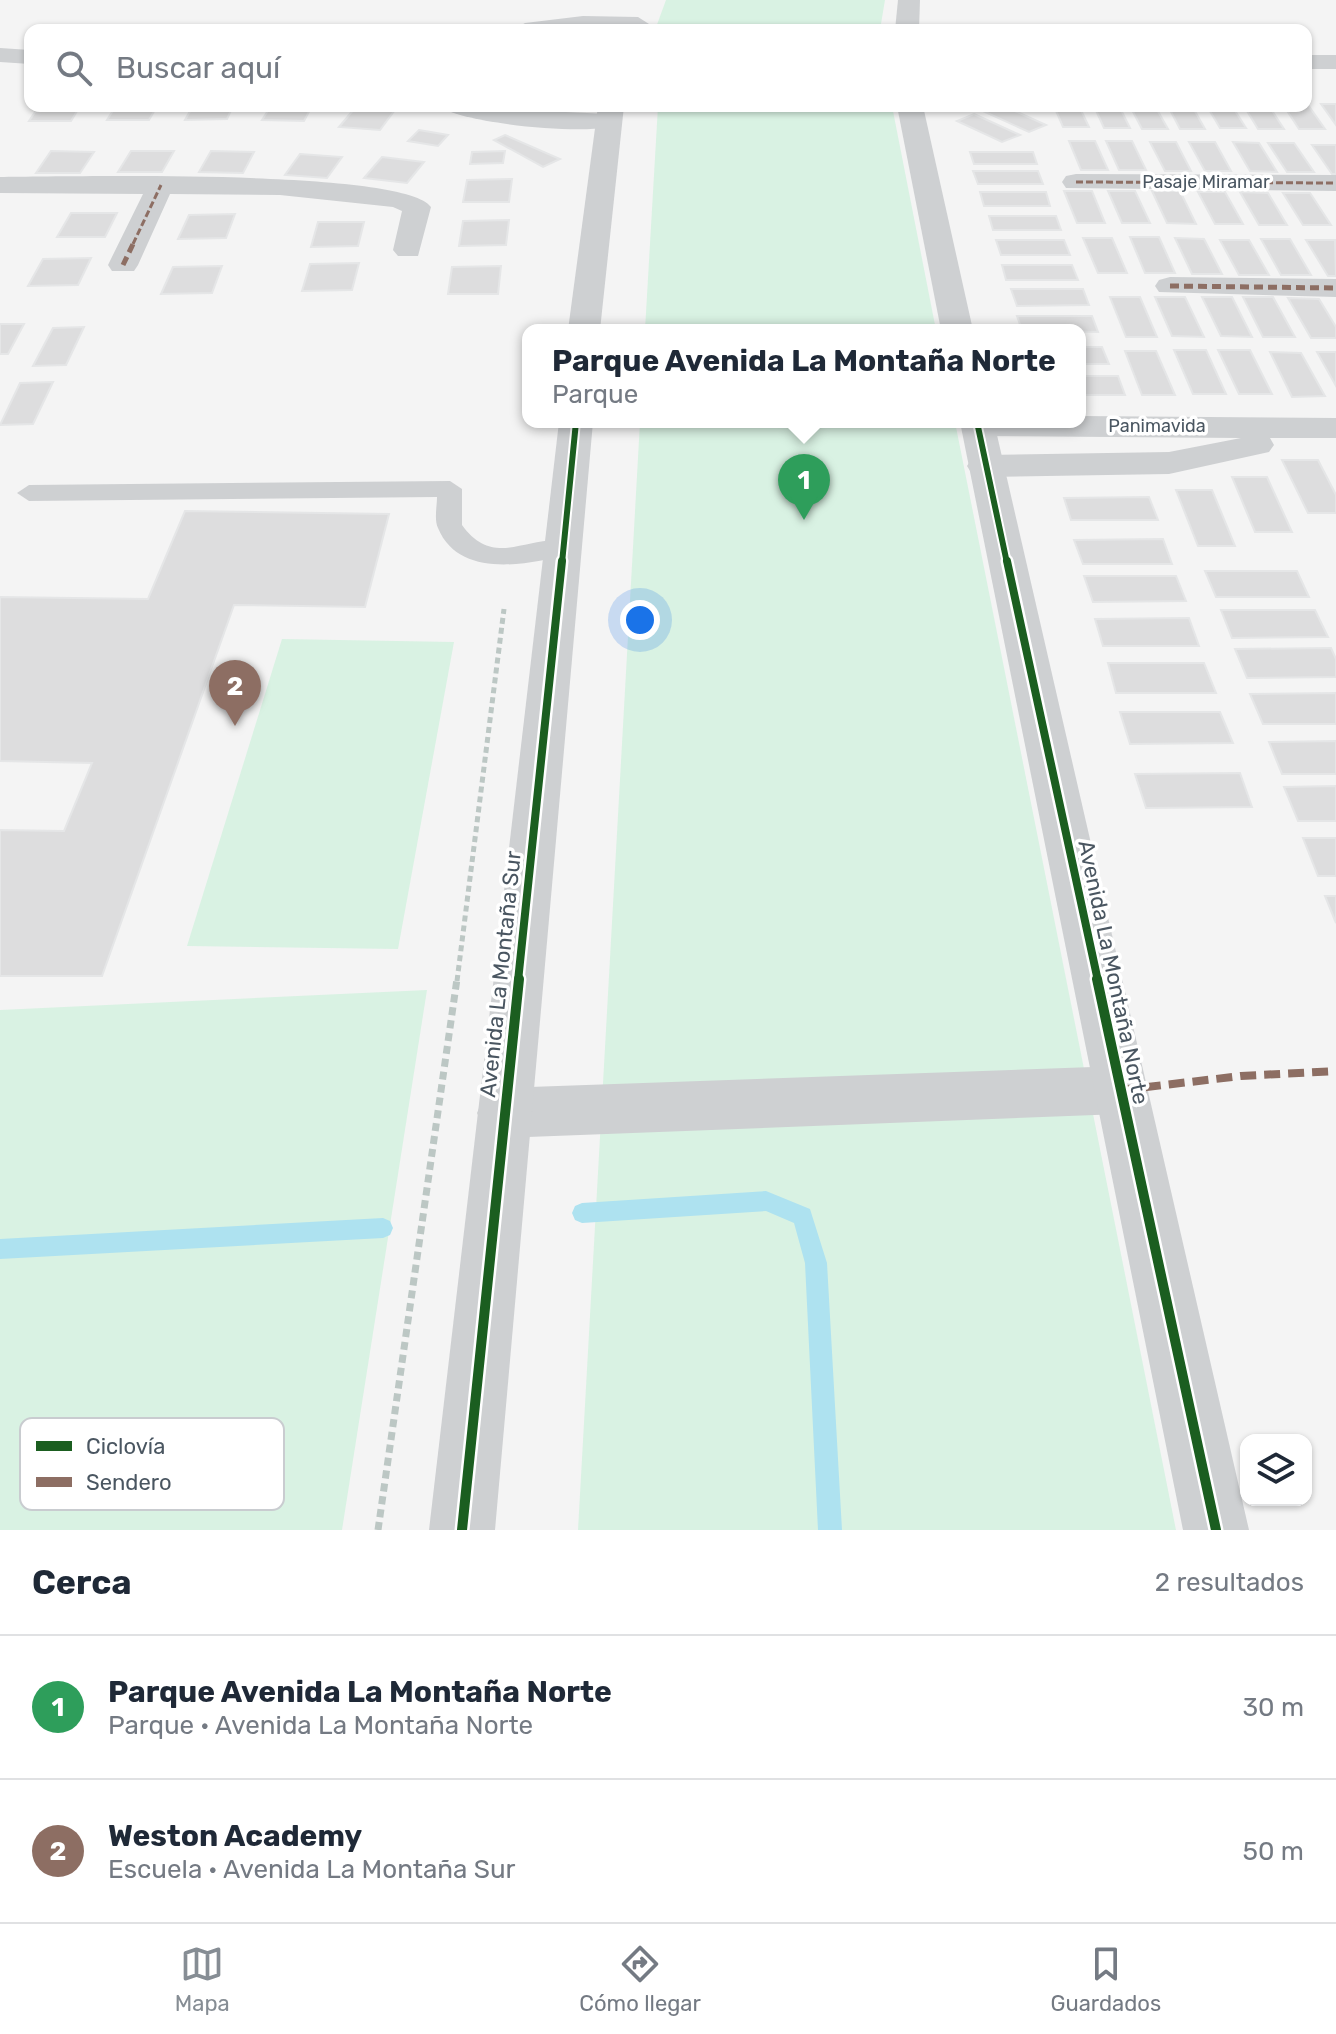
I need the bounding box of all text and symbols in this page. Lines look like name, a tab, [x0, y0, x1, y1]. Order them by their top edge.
search box	[24, 24, 1312, 112]
icon: search	[52, 46, 96, 90]
text: Buscar aquí	[116, 50, 280, 86]
street label: Pasaje Miramar	[1142, 171, 1270, 193]
popup	[522, 324, 1086, 428]
text: Parque Avenida La Montaña Norte	[552, 343, 1056, 379]
text: Parque	[552, 379, 638, 410]
street label: Panimavida	[1108, 415, 1206, 437]
pin: 1	[778, 454, 830, 520]
your location	[620, 600, 660, 640]
pin: 2	[209, 660, 261, 726]
street label: Avenida La Montaña Norte	[1072, 838, 1155, 1107]
street label: Avenida La Montaña Sur	[474, 849, 527, 1099]
legend	[20, 1418, 284, 1510]
text: Ciclovía	[86, 1433, 165, 1460]
map controls	[1240, 1434, 1312, 1506]
button: layers	[1240, 1434, 1312, 1506]
text: Sendero	[86, 1469, 172, 1496]
text: Cerca	[32, 1562, 131, 1603]
text: 2 resultados	[1155, 1567, 1304, 1598]
text: Parque Avenida La Montaña Norte	[108, 1674, 612, 1710]
text: 1	[52, 1692, 64, 1723]
text: 30 m	[1242, 1692, 1304, 1723]
text: Parque · Avenida La Montaña Norte	[108, 1710, 533, 1741]
text: Weston Academy	[108, 1818, 362, 1854]
text: 2	[50, 1836, 66, 1867]
text: 50 m	[1243, 1836, 1304, 1867]
text: Escuela · Avenida La Montaña Sur	[108, 1854, 515, 1885]
tab: Mapa	[175, 1942, 230, 2017]
tab: Cómo llegar	[579, 1942, 701, 2017]
tab: Guardados	[1050, 1942, 1161, 2017]

